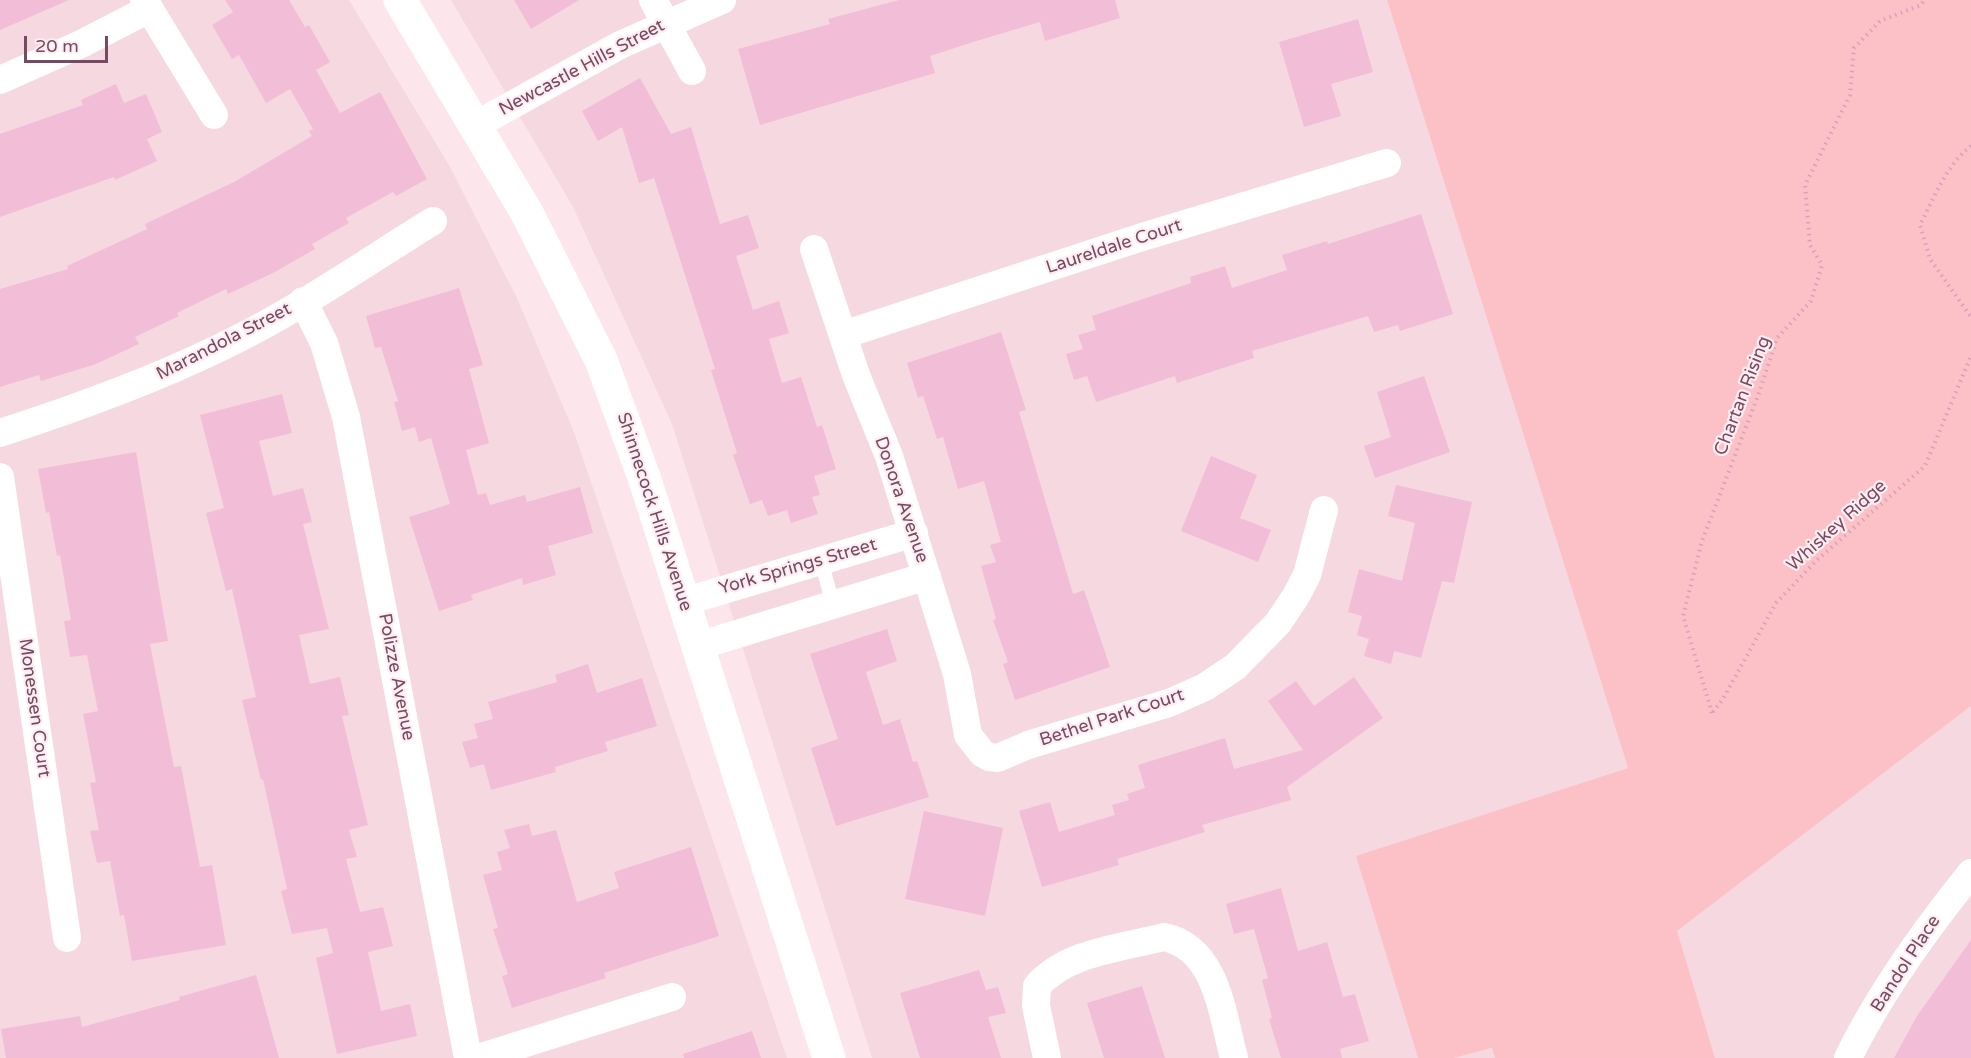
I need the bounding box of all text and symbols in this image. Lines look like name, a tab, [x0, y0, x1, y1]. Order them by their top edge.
street label: Newcastle Hills Street	[495, 15, 669, 121]
scale bar	[27, 24, 111, 62]
text: 20 m	[35, 35, 79, 57]
street label: Laureldale Court	[1043, 215, 1185, 279]
street label: Marandola Street	[153, 299, 295, 385]
street label: Chartan Rising	[1710, 333, 1776, 459]
street label: Shinnecock Hills Avenue	[612, 410, 696, 614]
street label: Donora Avenue	[869, 434, 933, 566]
street label: Whiskey Ridge	[1783, 476, 1891, 576]
street label: York Springs Street	[717, 534, 879, 600]
street label: Polizze Avenue	[373, 612, 419, 742]
street label: Monessen Court	[14, 637, 54, 779]
street label: Bethel Park Court	[1037, 684, 1187, 752]
street label: Bandol Place	[1867, 911, 1945, 1017]

